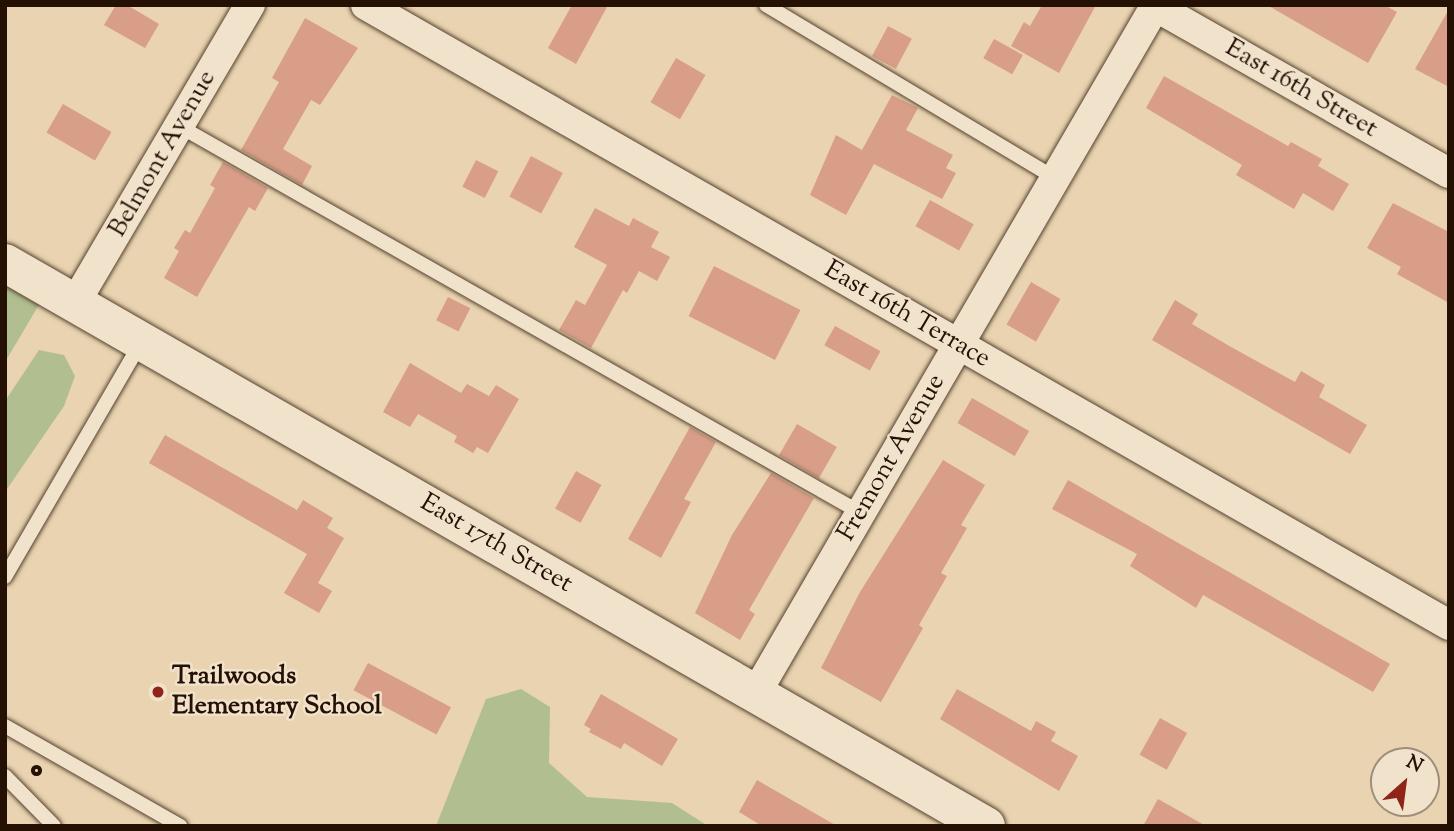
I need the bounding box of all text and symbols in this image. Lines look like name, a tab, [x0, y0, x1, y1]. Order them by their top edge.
street label: East 16th Street	[1219, 33, 1383, 145]
street label: Belmont Avenue	[103, 65, 223, 243]
street label: East 16th Terrace	[818, 255, 996, 375]
street label: Fremont Avenue	[832, 369, 952, 547]
street label: East 17th Street	[414, 488, 578, 600]
place label: Trailwoods Elementary School	[172, 661, 382, 722]
marker: Trailwoods Elementary School	[150, 684, 166, 700]
north arrow	[1370, 747, 1440, 817]
text: N	[1401, 749, 1427, 780]

